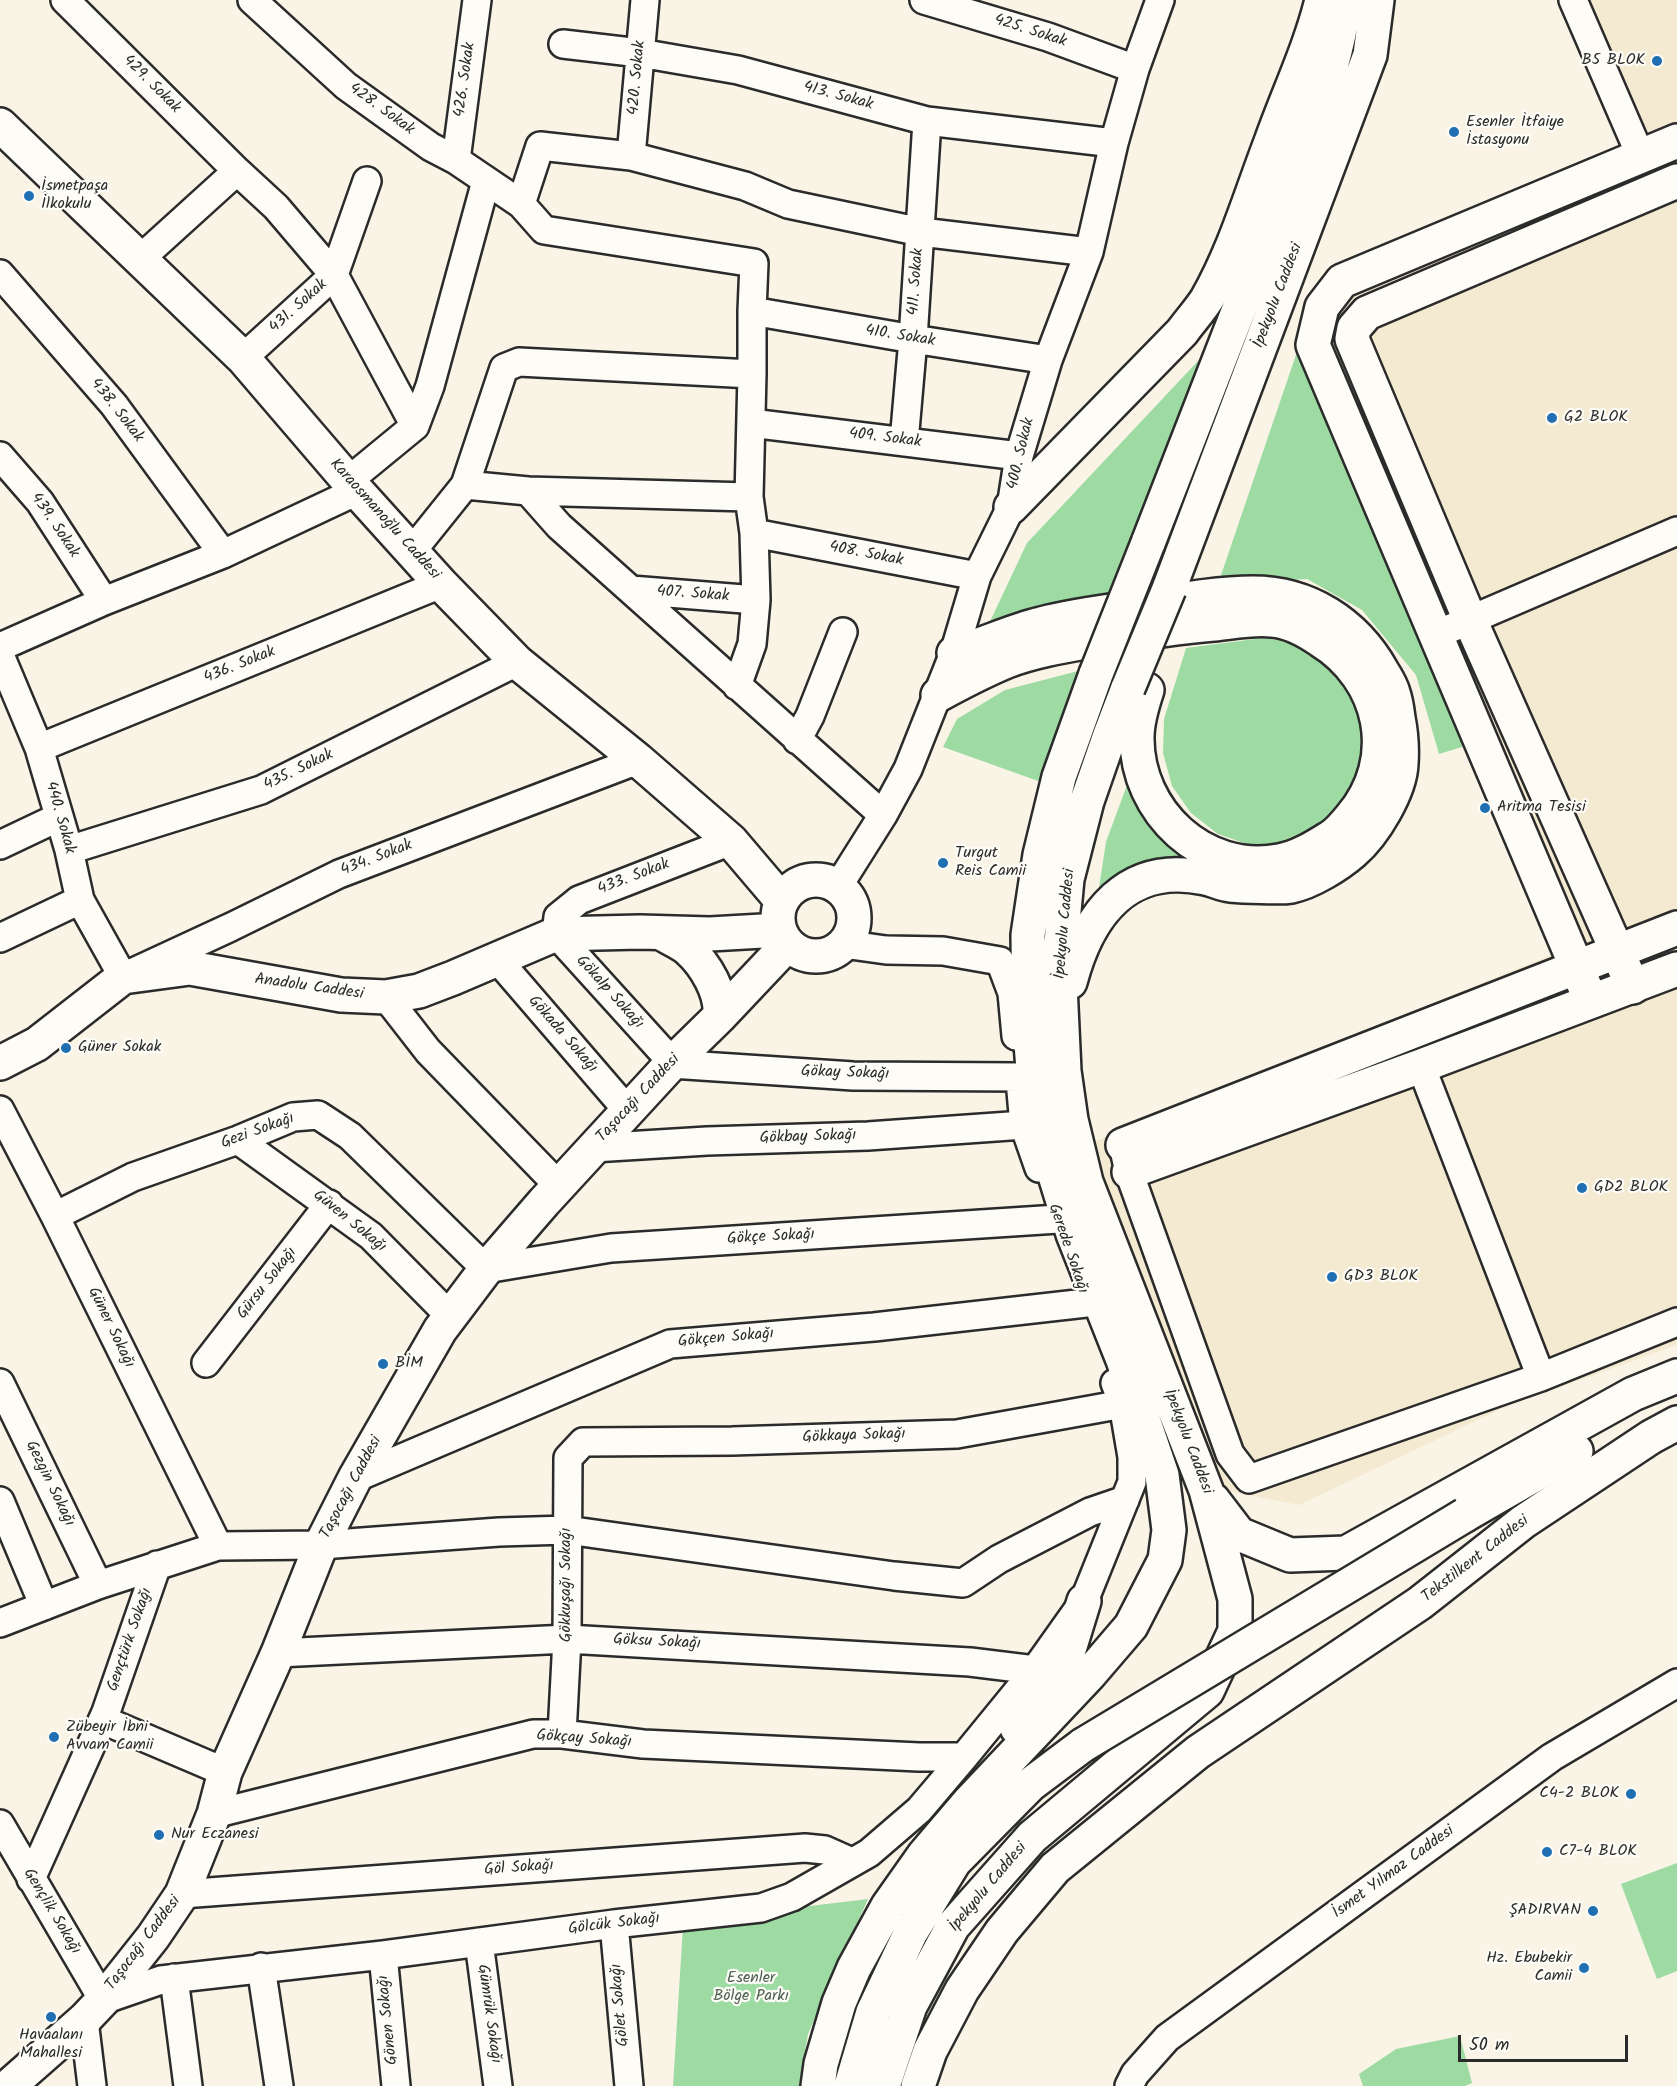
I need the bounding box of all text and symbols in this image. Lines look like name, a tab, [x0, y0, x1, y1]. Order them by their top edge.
street label: 425. Sokak	[991, 11, 1069, 53]
street label: 420. Sokak	[625, 40, 651, 116]
street label: 426. Sokak	[451, 41, 481, 119]
place label: B5 BLOK	[1582, 51, 1645, 71]
street label: 429. Sokak	[118, 52, 184, 118]
marker: B5 BLOK	[1650, 54, 1664, 68]
street label: 413. Sokak	[801, 78, 875, 116]
street label: 428. Sokak	[345, 80, 417, 140]
place label: Esenler İtfaiye İstasyonu	[1466, 113, 1564, 151]
marker: Esenler İtfaiye İstasyonu	[1447, 125, 1461, 139]
place label: İsmetpaşa İlkokulu	[41, 177, 108, 215]
marker: İsmetpaşa İlkokulu	[22, 189, 36, 203]
street label: İpekyolu Caddesi	[1250, 241, 1308, 351]
street label: 411. Sokak	[905, 248, 929, 316]
street label: 431. Sokak	[266, 276, 332, 338]
street label: 410. Sokak	[864, 322, 936, 352]
street label: 438. Sokak	[85, 375, 147, 447]
place label: G2 BLOK	[1564, 408, 1628, 428]
marker: G2 BLOK	[1545, 411, 1559, 425]
street label: 400. Sokak	[1004, 416, 1040, 492]
street label: 409. Sokak	[848, 425, 922, 453]
street label: Karaosmanoğlu Caddesi	[325, 456, 443, 584]
street label: 439. Sokak	[25, 490, 83, 562]
street label: 408. Sokak	[827, 538, 905, 572]
street label: 407. Sokak	[656, 583, 730, 607]
street label: 436. Sokak	[201, 643, 279, 689]
street label: 435. Sokak	[261, 746, 337, 796]
street label: 440. Sokak	[40, 780, 78, 856]
place label: Aritma Tesisi	[1497, 798, 1586, 818]
marker: Aritma Tesisi	[1478, 801, 1492, 815]
street label: 434. Sokak	[338, 837, 416, 881]
place label: Turgut Reis Camii	[955, 844, 1026, 882]
street label: 433. Sokak	[595, 855, 673, 901]
marker: Turgut Reis Camii	[936, 856, 950, 870]
street label: İpekyolu Caddesi	[1052, 868, 1080, 980]
street label: Gökalp Sokağı	[571, 952, 647, 1034]
street label: Anadolu Caddesi	[253, 971, 365, 1005]
street label: Gökada Sokağı	[523, 992, 601, 1078]
place label: Güner Sokak	[78, 1038, 161, 1058]
marker: Güner Sokak	[59, 1041, 73, 1055]
street label: Taşocağı Caddesi	[593, 1051, 685, 1147]
street label: Gökay Sokağı	[800, 1063, 890, 1085]
street label: Gezi Sokağı	[219, 1110, 297, 1154]
street label: Gökbay Sokağı	[759, 1127, 857, 1149]
place label: GD2 BLOK	[1594, 1178, 1668, 1198]
marker: GD2 BLOK	[1575, 1181, 1589, 1195]
street label: Güven Sokağı	[308, 1187, 390, 1257]
street label: Gerede Sokağı	[1043, 1202, 1091, 1296]
street label: Gökçe Sokağı	[727, 1226, 815, 1250]
street label: Gürsu Sokağı	[234, 1244, 302, 1324]
place label: GD3 BLOK	[1344, 1267, 1418, 1287]
marker: GD3 BLOK	[1325, 1270, 1339, 1284]
street label: Güner Sokağı	[82, 1285, 138, 1371]
street label: Gökçen Sokağı	[677, 1325, 775, 1353]
place label: BİM	[395, 1354, 423, 1374]
marker: BİM	[376, 1357, 390, 1371]
street label: İpekyolu Caddesi	[1158, 1387, 1216, 1497]
street label: Gökkaya Sokağı	[802, 1426, 906, 1448]
street label: Taşocağı Caddesi	[317, 1433, 387, 1543]
street label: Gezgin Sokağı	[20, 1438, 78, 1530]
street label: Tekstilkent Caddesi	[1419, 1512, 1533, 1608]
street label: Gökkuşağı Sokağı	[557, 1528, 577, 1642]
street label: Gençtürk Sokağı	[104, 1586, 158, 1694]
street label: Göksu Sokağı	[613, 1631, 701, 1655]
place label: Zübeyir İbni Avvam Camii	[66, 1718, 153, 1756]
street label: Gökçay Sokağı	[536, 1727, 632, 1753]
marker: Zübeyir İbni Avvam Camii	[47, 1730, 61, 1744]
place label: C4-2 BLOK	[1539, 1784, 1619, 1804]
marker: C4-2 BLOK	[1624, 1787, 1638, 1801]
street label: İsmet Yılmaz Caddesi	[1329, 1822, 1459, 1924]
place label: Nur Eczanesi	[171, 1825, 259, 1845]
marker: Nur Eczanesi	[152, 1828, 166, 1842]
street label: İpekyolu Caddesi	[946, 1839, 1032, 1937]
place label: C7-4 BLOK	[1559, 1842, 1637, 1862]
marker: C7-4 BLOK	[1540, 1845, 1554, 1859]
street label: Göl Sokağı	[484, 1857, 554, 1881]
street label: Gençlik Sokağı	[18, 1866, 84, 1958]
street label: Taşocağı Caddesi	[102, 1893, 186, 1995]
place label: ŞADIRVAN	[1509, 1901, 1581, 1921]
marker: ŞADIRVAN	[1586, 1904, 1600, 1918]
street label: Gölcük Sokağı	[567, 1910, 661, 1940]
place label: Hz. Ebubekir Camii	[1486, 1949, 1572, 1987]
marker: Hz. Ebubekir Camii	[1577, 1961, 1591, 1975]
street label: Gümrük Sokağı	[472, 1963, 504, 2065]
street label: Gölet Sokağı	[608, 1963, 634, 2047]
park label: Esenler Bölge Parkı	[713, 1969, 789, 2007]
street label: Gönen Sokağı	[375, 1974, 403, 2066]
marker: Havaalanı Mahallesi	[44, 2010, 58, 2024]
scale bar	[1461, 2023, 1630, 2061]
place label: Havaalanı Mahallesi	[19, 2026, 83, 2064]
text: 50 m	[1469, 2031, 1509, 2060]

